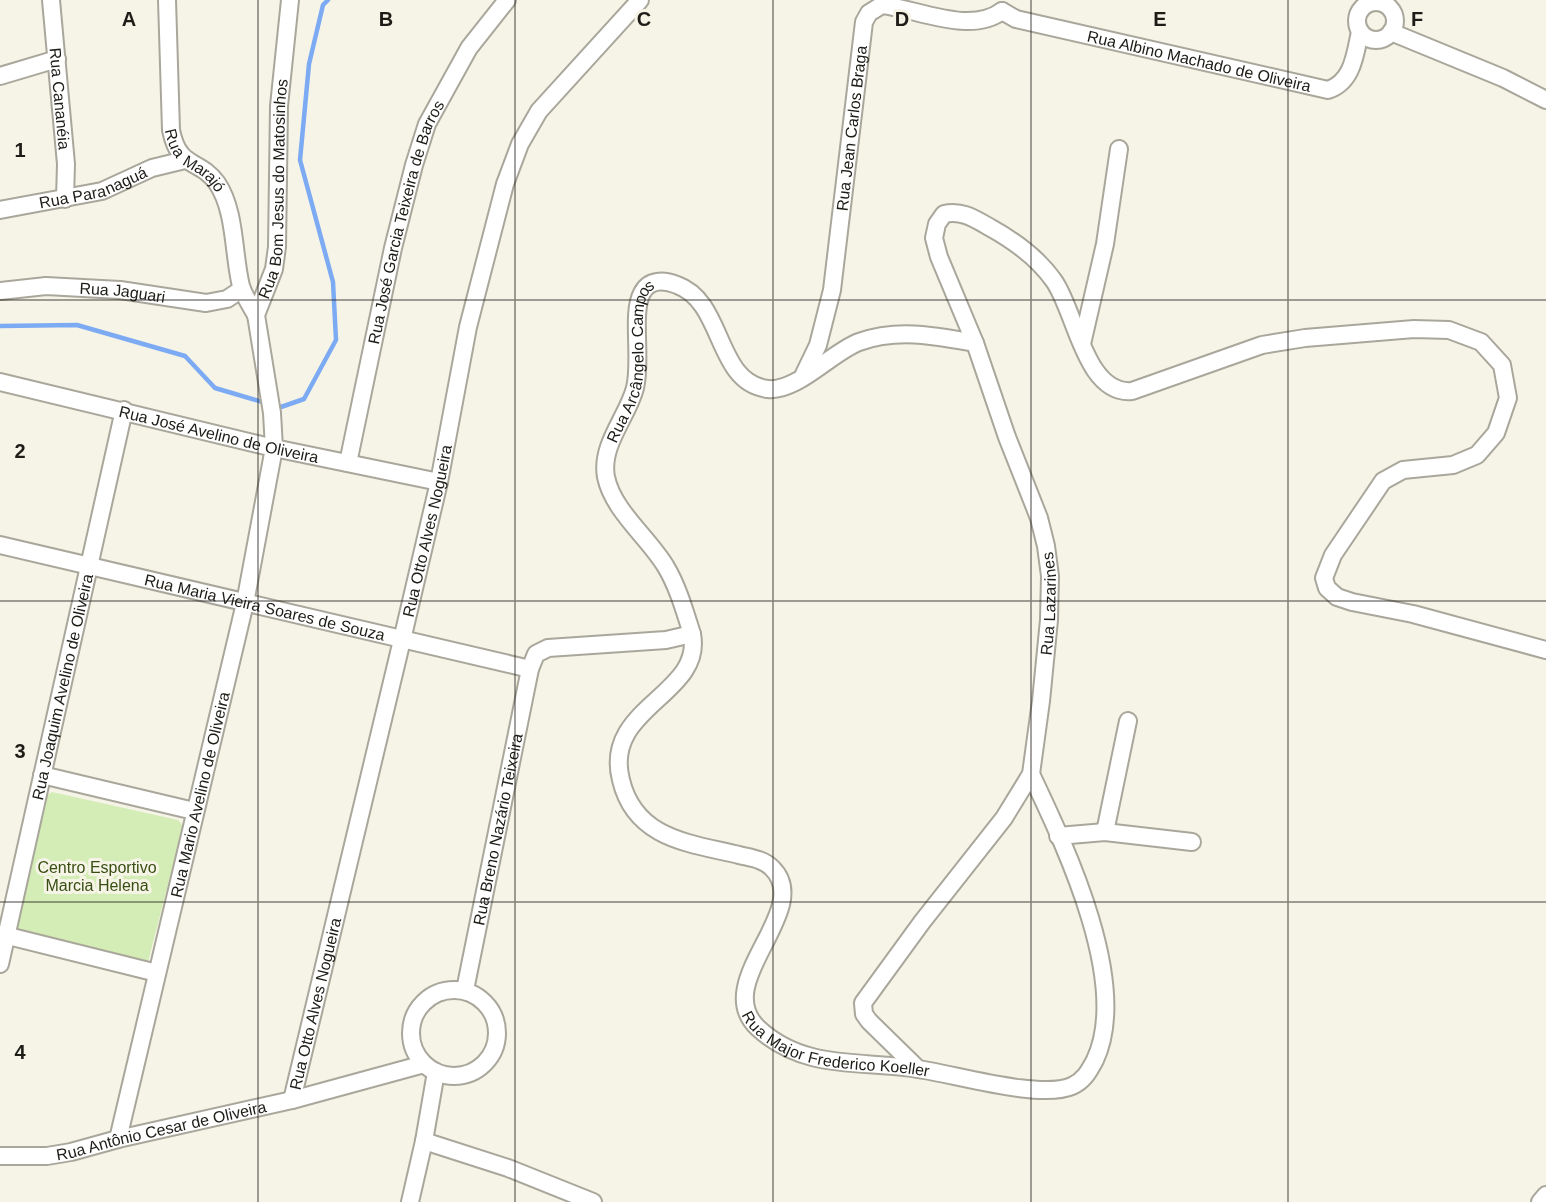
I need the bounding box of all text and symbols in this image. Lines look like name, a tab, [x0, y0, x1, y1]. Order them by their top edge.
text: A	[122, 8, 136, 30]
text: B	[379, 8, 393, 30]
text: C	[637, 8, 651, 30]
text: D	[895, 8, 909, 30]
text: E	[1153, 8, 1167, 30]
text: F	[1411, 8, 1423, 30]
street label: Rua Albino Machado de Oliveira	[1086, 28, 1313, 95]
street label: Rua Jean Carlos Braga	[834, 44, 870, 212]
street label: Rua Cananéia	[46, 47, 73, 150]
street label: Rua Bom Jesus do Matosinhos	[255, 78, 291, 301]
street label: Rua José Garcia Teixeira de Barros	[365, 97, 447, 346]
street label: Rua Marajó	[162, 127, 228, 195]
text: 1	[14, 139, 26, 161]
street label: Rua Paranaguá	[38, 163, 150, 212]
street label: Rua Arcângelo Campos	[604, 276, 657, 445]
street label: Rua Jaguari	[79, 280, 166, 306]
street label: Rua José Avelino de Oliveira	[117, 403, 320, 466]
text: 2	[14, 440, 26, 462]
street label: Rua Otto Alves Nogueira	[400, 443, 455, 619]
street label: Rua Lazarines	[1038, 551, 1059, 656]
street label: Rua Maria Vieira Soares de Souza	[143, 571, 387, 644]
street label: Rua Joaquim Avelino de Oliveira	[29, 572, 96, 802]
street label: Rua Mario Avelino de Oliveira	[168, 690, 233, 899]
street label: Rua Breno Nazário Teixeira	[470, 732, 526, 927]
text: 3	[14, 740, 26, 762]
park label: Centro Esportivo Marcia Helena	[37, 859, 157, 894]
street label: Rua Otto Alves Nogueira	[287, 916, 344, 1092]
street label: Rua Major Frederico Koeller	[739, 1008, 931, 1080]
text: 4	[14, 1041, 26, 1063]
street label: Rua Antônio Cesar de Oliveira	[55, 1098, 268, 1163]

